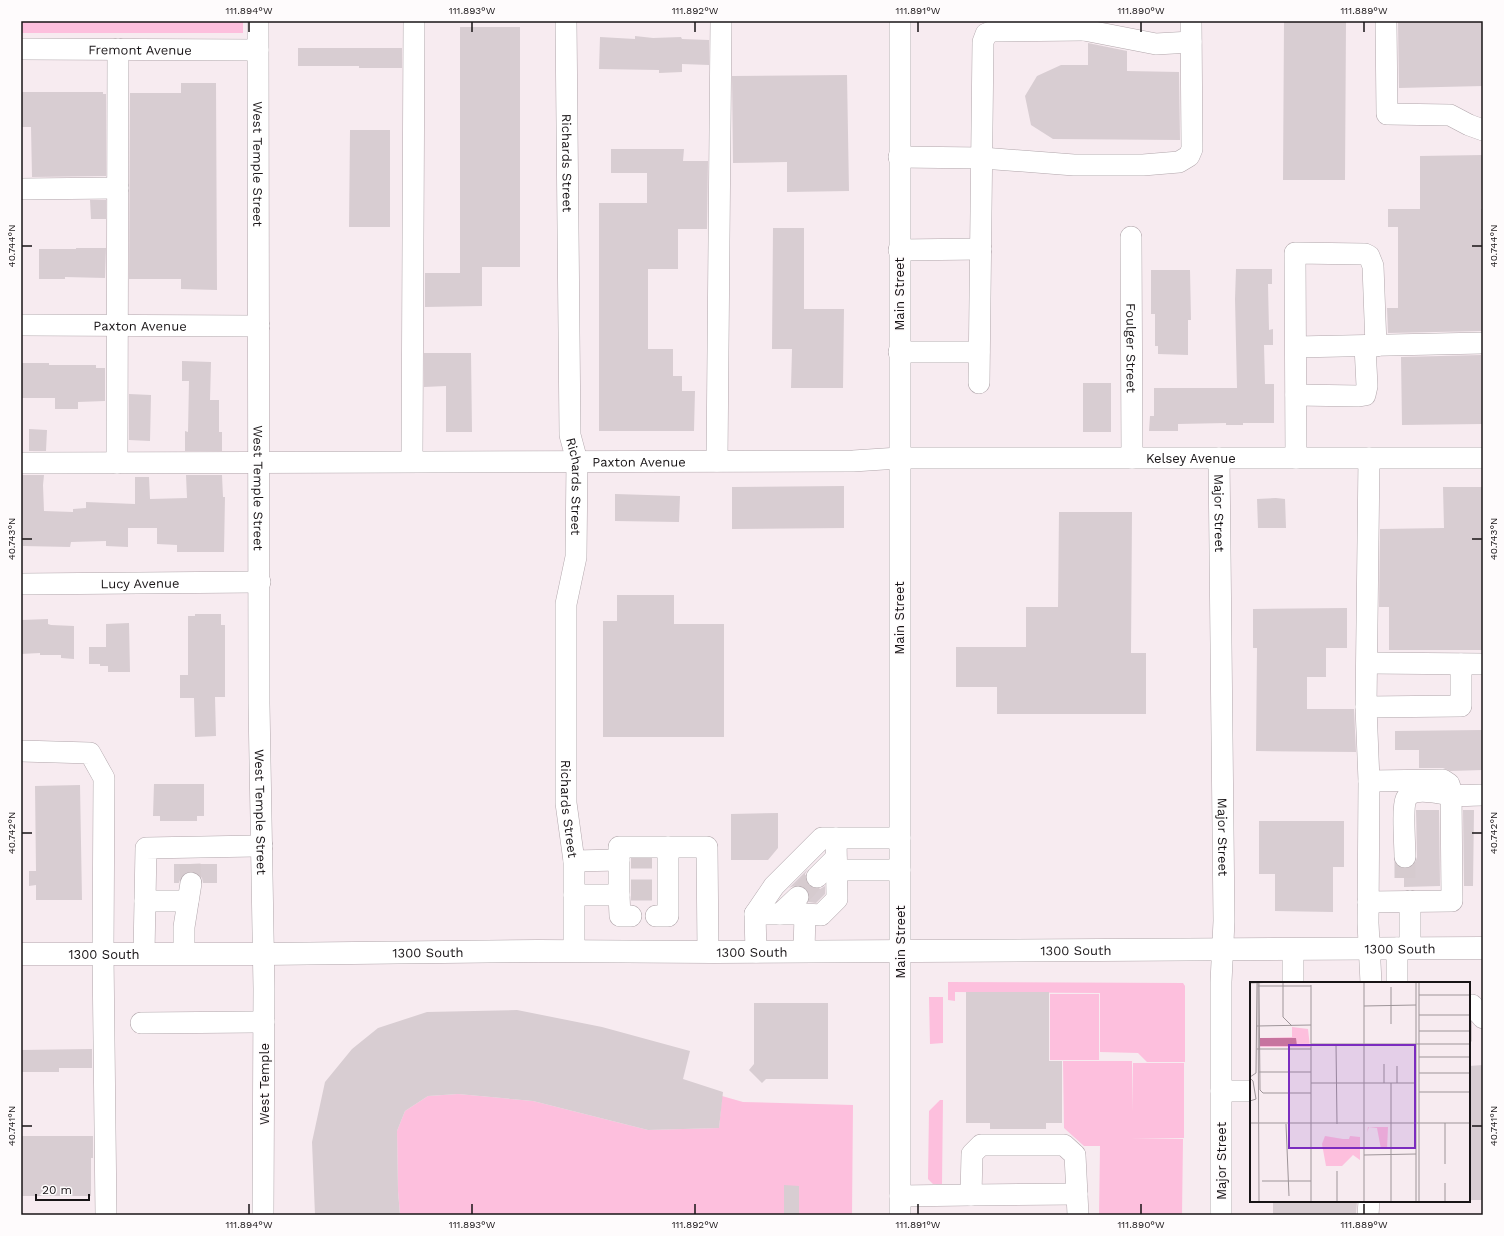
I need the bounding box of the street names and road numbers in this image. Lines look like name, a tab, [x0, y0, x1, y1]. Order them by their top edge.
street label: Fremont Avenue	[88, 42, 192, 58]
street label: West Temple Street	[250, 101, 265, 227]
street label: Richards Street	[559, 114, 575, 213]
street label: Main Street	[892, 257, 907, 331]
street label: Foulger Street	[1123, 303, 1139, 394]
street label: Paxton Avenue	[93, 318, 187, 334]
street label: West Temple Street	[251, 425, 266, 551]
street label: Richards Street	[563, 436, 585, 536]
street label: Kelsey Avenue	[1146, 451, 1236, 466]
street label: Paxton Avenue	[592, 454, 686, 470]
street label: Major Street	[1211, 474, 1227, 553]
street label: Lucy Avenue	[100, 576, 180, 591]
street label: Main Street	[892, 581, 907, 655]
street label: West Temple Street	[252, 749, 269, 875]
street label: Richards Street	[558, 760, 581, 859]
street label: Major Street	[1215, 798, 1231, 877]
street label: Main Street	[893, 905, 908, 979]
street label: 1300 South	[1364, 941, 1436, 957]
street label: 1300 South	[1040, 943, 1112, 958]
street label: 1300 South	[392, 945, 464, 961]
street label: 1300 South	[716, 945, 788, 960]
street label: 1300 South	[69, 947, 140, 962]
street label: West Temple	[257, 1043, 272, 1125]
street label: Major Street	[1214, 1121, 1229, 1200]

